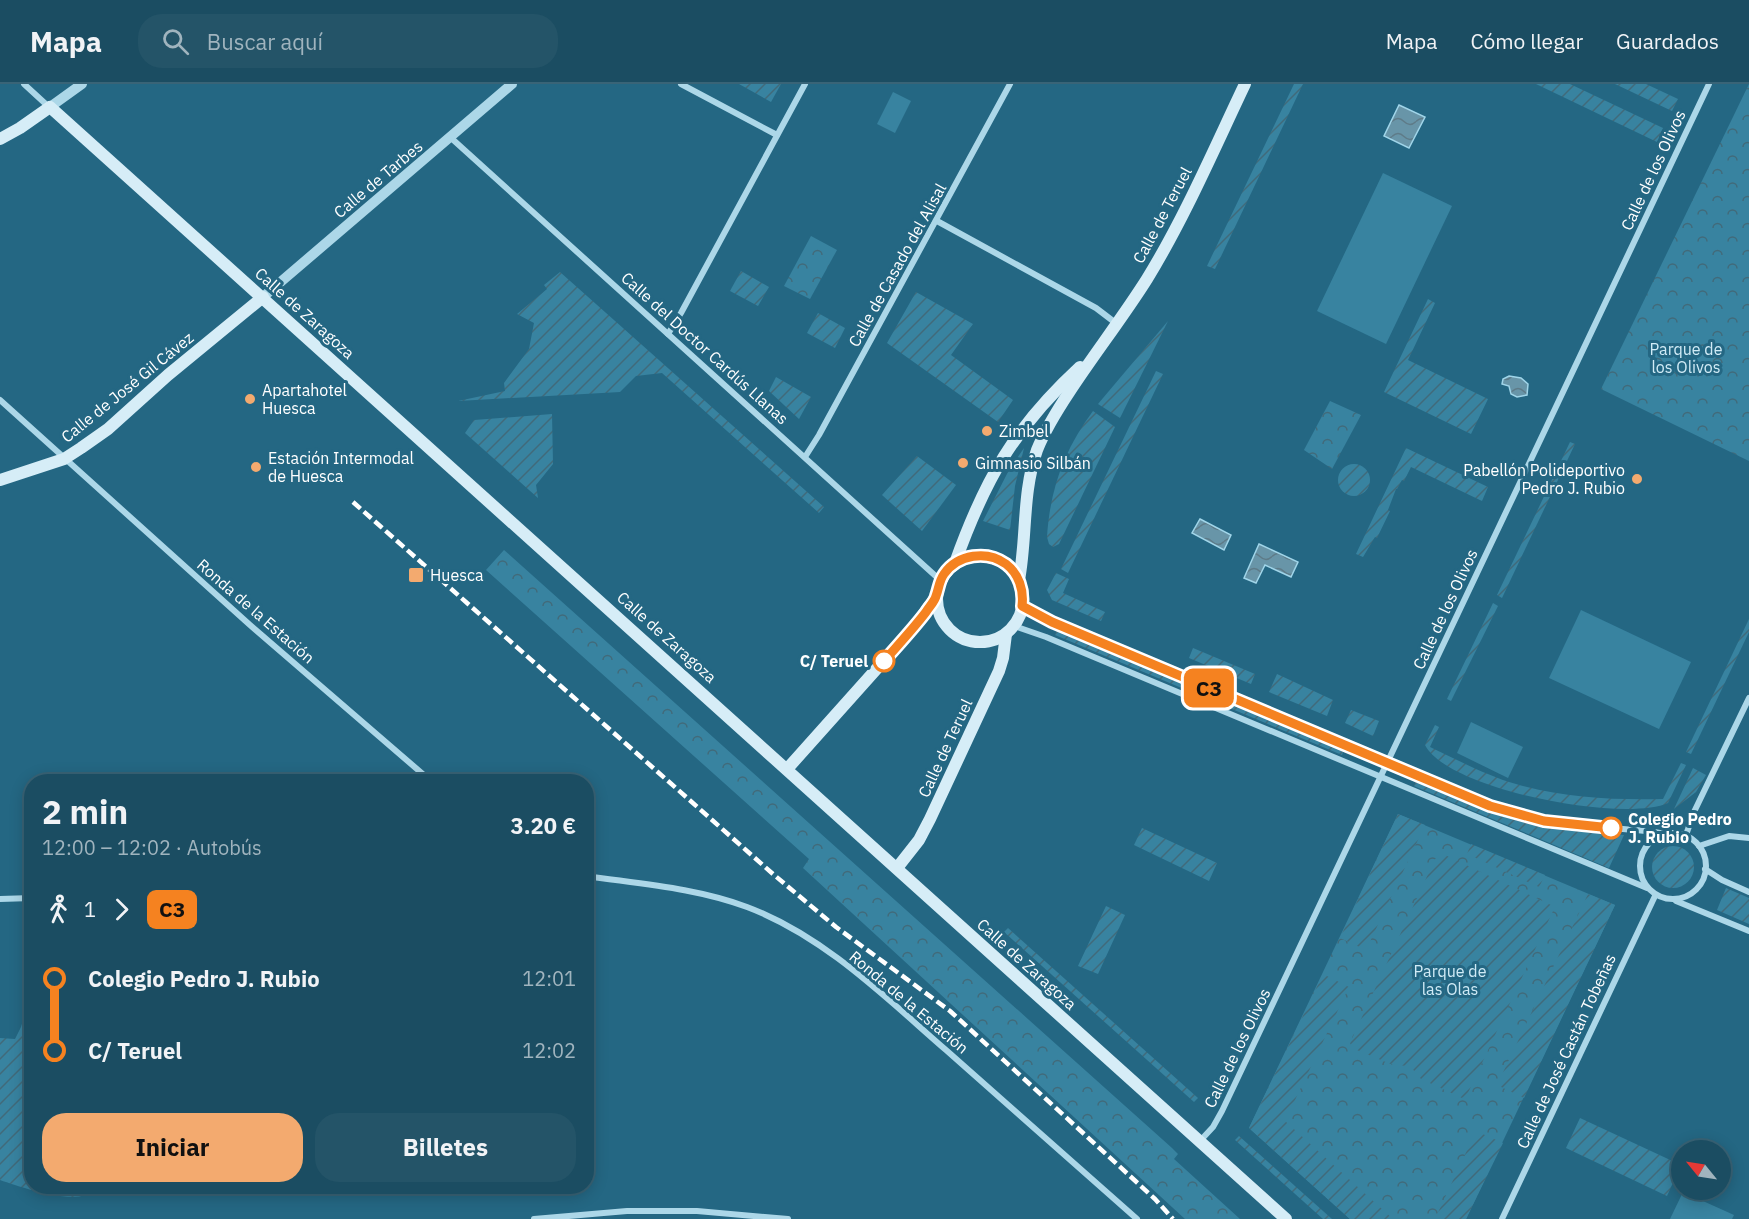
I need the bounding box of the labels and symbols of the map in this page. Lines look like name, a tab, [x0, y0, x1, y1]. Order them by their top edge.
street label: Calle de los Olivos	[1616, 107, 1690, 233]
street label: Calle de Tarbes	[330, 136, 426, 222]
street label: Calle de Teruel	[1128, 163, 1196, 267]
street label: Calle de Casado del Alisal	[844, 180, 950, 350]
street label: Calle de Zaragoza	[251, 263, 359, 363]
street label: Calle del Doctor Cardús Llanas	[617, 268, 793, 428]
street label: Calle de José Gil Cávez	[57, 327, 197, 447]
park label: Parque de los Olivos	[1650, 339, 1723, 377]
place label: Apartahotel Huesca	[262, 380, 347, 418]
marker: Apartahotel Huesca	[243, 392, 257, 406]
place label: Zimbel	[999, 421, 1049, 441]
marker: Zimbel	[980, 424, 994, 438]
place label: Estación Intermodal de Huesca	[268, 448, 414, 486]
place label: Gimnasio Silbán	[975, 453, 1091, 473]
marker: Gimnasio Silbán	[956, 456, 970, 470]
marker: Estación Intermodal de Huesca	[249, 460, 263, 474]
place label: Pabellón Polideportivo Pedro J. Rubio	[1463, 460, 1625, 498]
marker: Pabellón Polideportivo Pedro J. Rubio	[1630, 472, 1644, 486]
street label: Calle de los Olivos	[1408, 546, 1482, 672]
street label: Ronda de la Estación	[193, 554, 319, 668]
place label: Huesca	[430, 565, 484, 585]
marker: Huesca	[407, 566, 425, 584]
street label: Calle de Zaragoza	[613, 587, 721, 687]
marker: C/ Teruel	[873, 650, 895, 672]
place label: C/ Teruel	[800, 651, 868, 671]
line badge: C3	[1182, 668, 1236, 708]
street label: Calle de Teruel	[913, 696, 977, 800]
place label: Colegio Pedro J. Rubio	[1628, 809, 1732, 847]
marker: Colegio Pedro J. Rubio	[1600, 817, 1622, 839]
street label: Calle de Zaragoza	[973, 914, 1081, 1014]
street label: Ronda de la Estación	[845, 946, 973, 1058]
street label: Calle de José Castán Tobeñas	[1512, 950, 1620, 1152]
park label: Parque de las Olas	[1414, 961, 1487, 999]
street label: Calle de los Olivos	[1199, 985, 1275, 1111]
north arrow	[1671, 1140, 1731, 1200]

